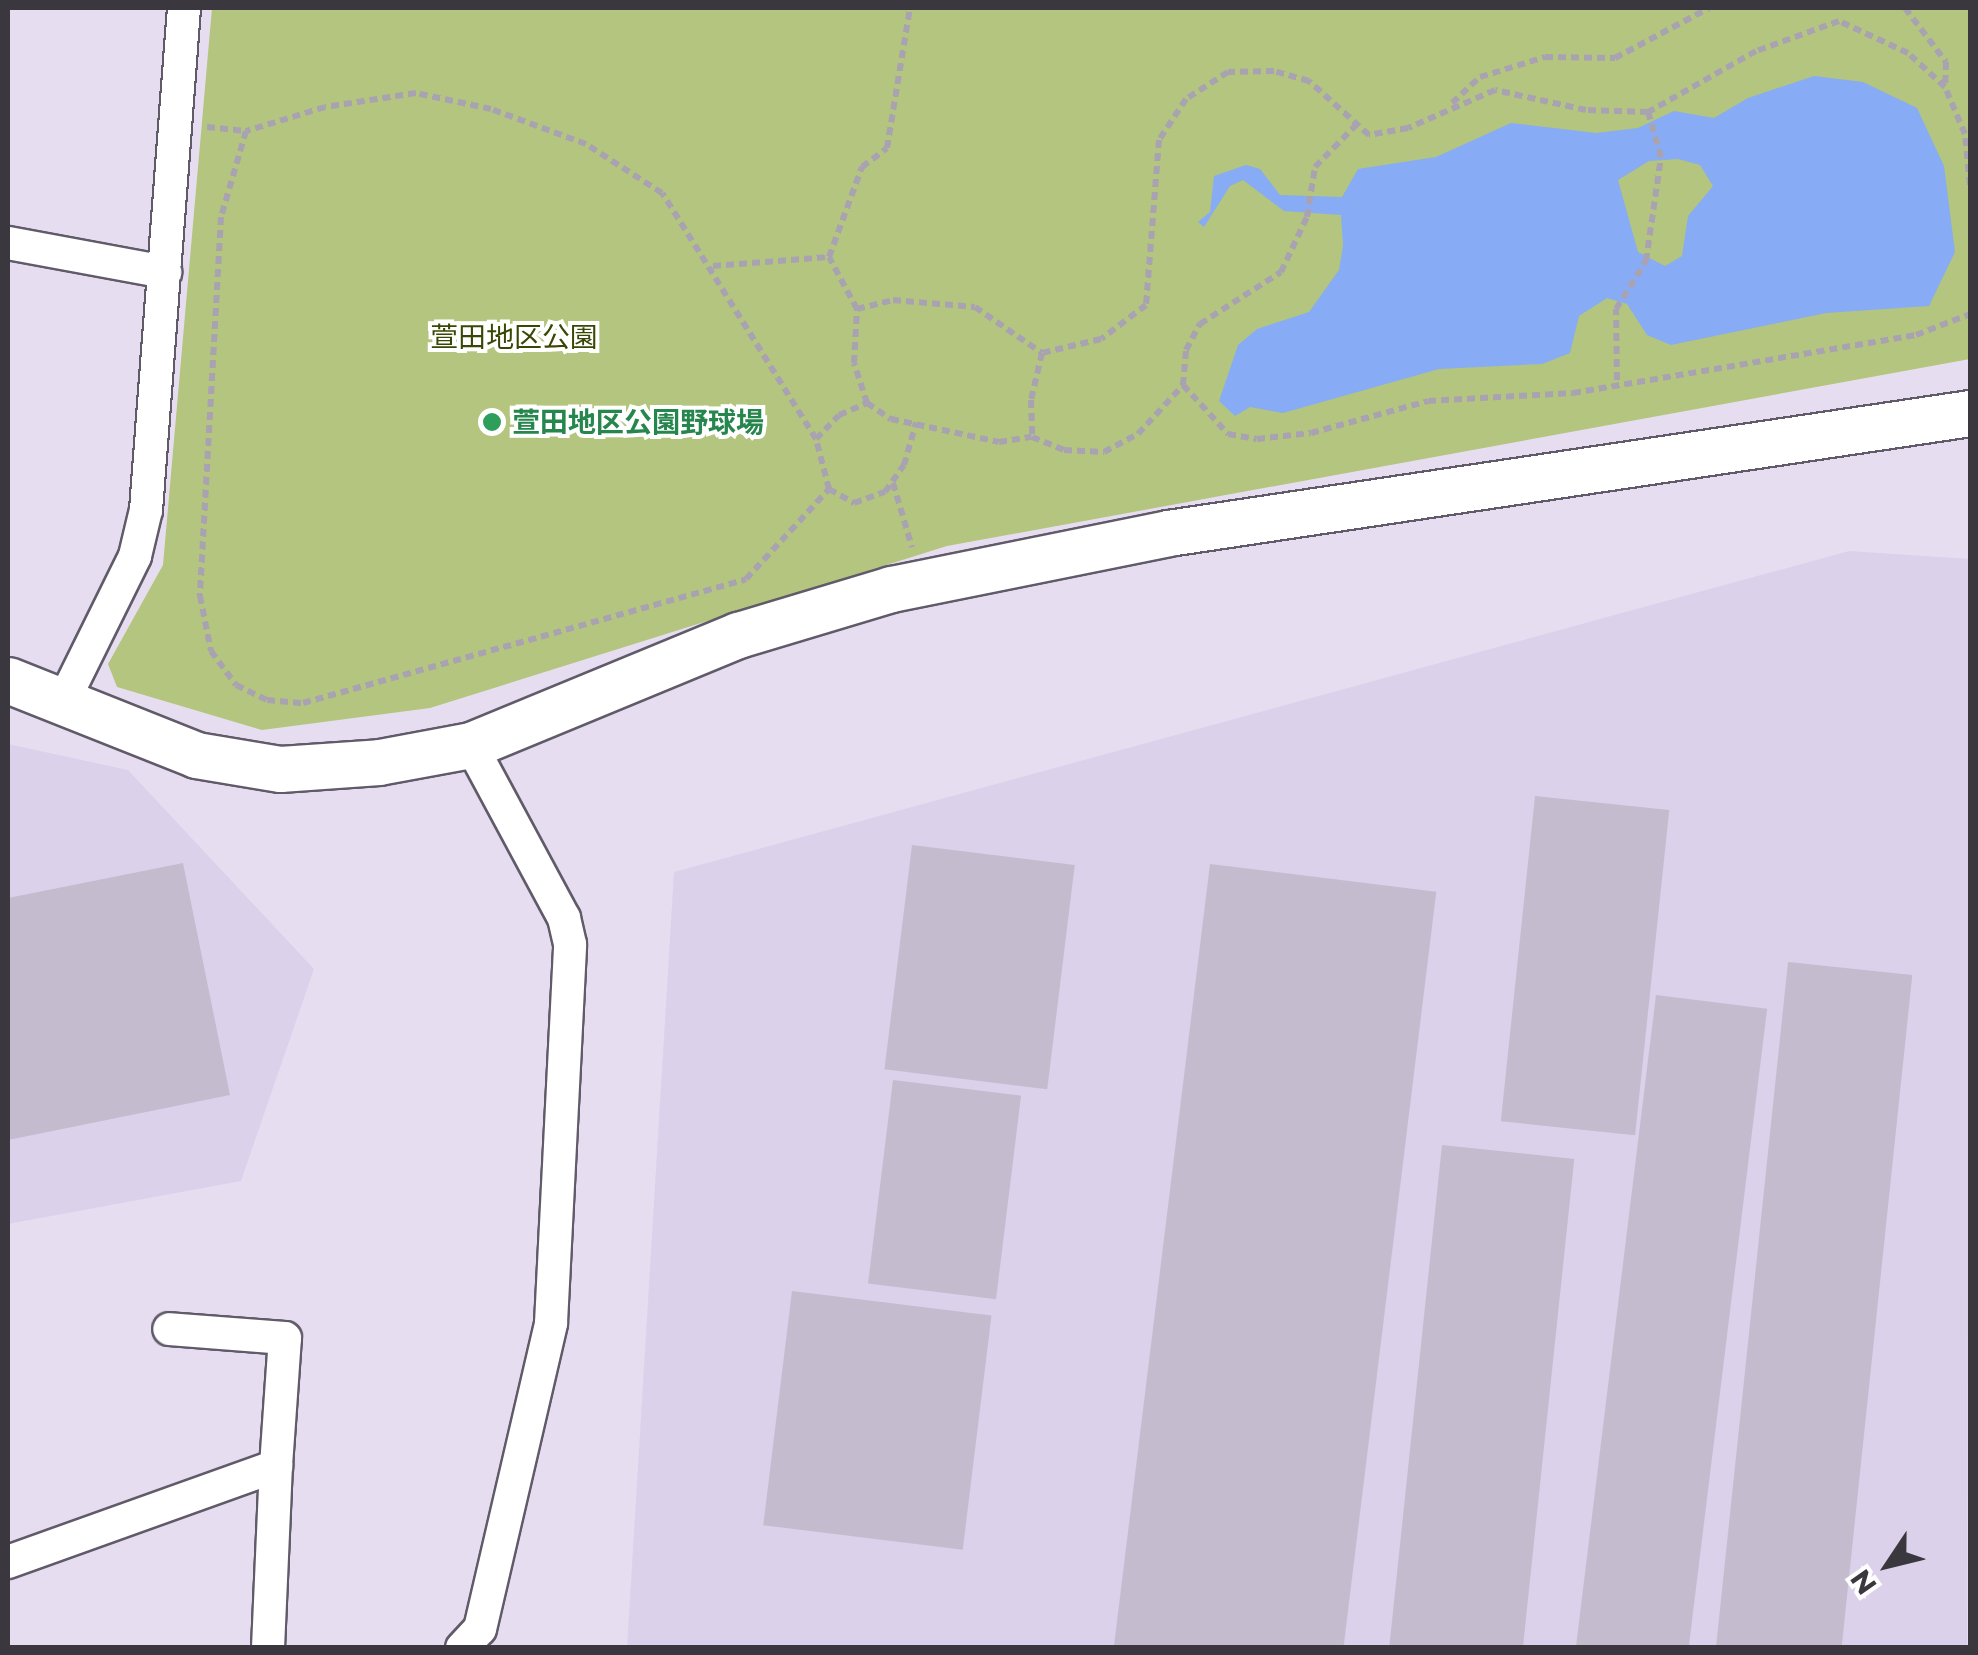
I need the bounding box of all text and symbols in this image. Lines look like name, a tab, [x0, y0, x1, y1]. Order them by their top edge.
park label: 萱田地区公園	[430, 320, 598, 354]
place label: 萱田地区公園野球場	[512, 405, 764, 439]
marker: 萱田地区公園野球場	[481, 411, 503, 433]
north arrow	[1838, 1515, 1938, 1615]
text: N	[1843, 1563, 1884, 1601]

